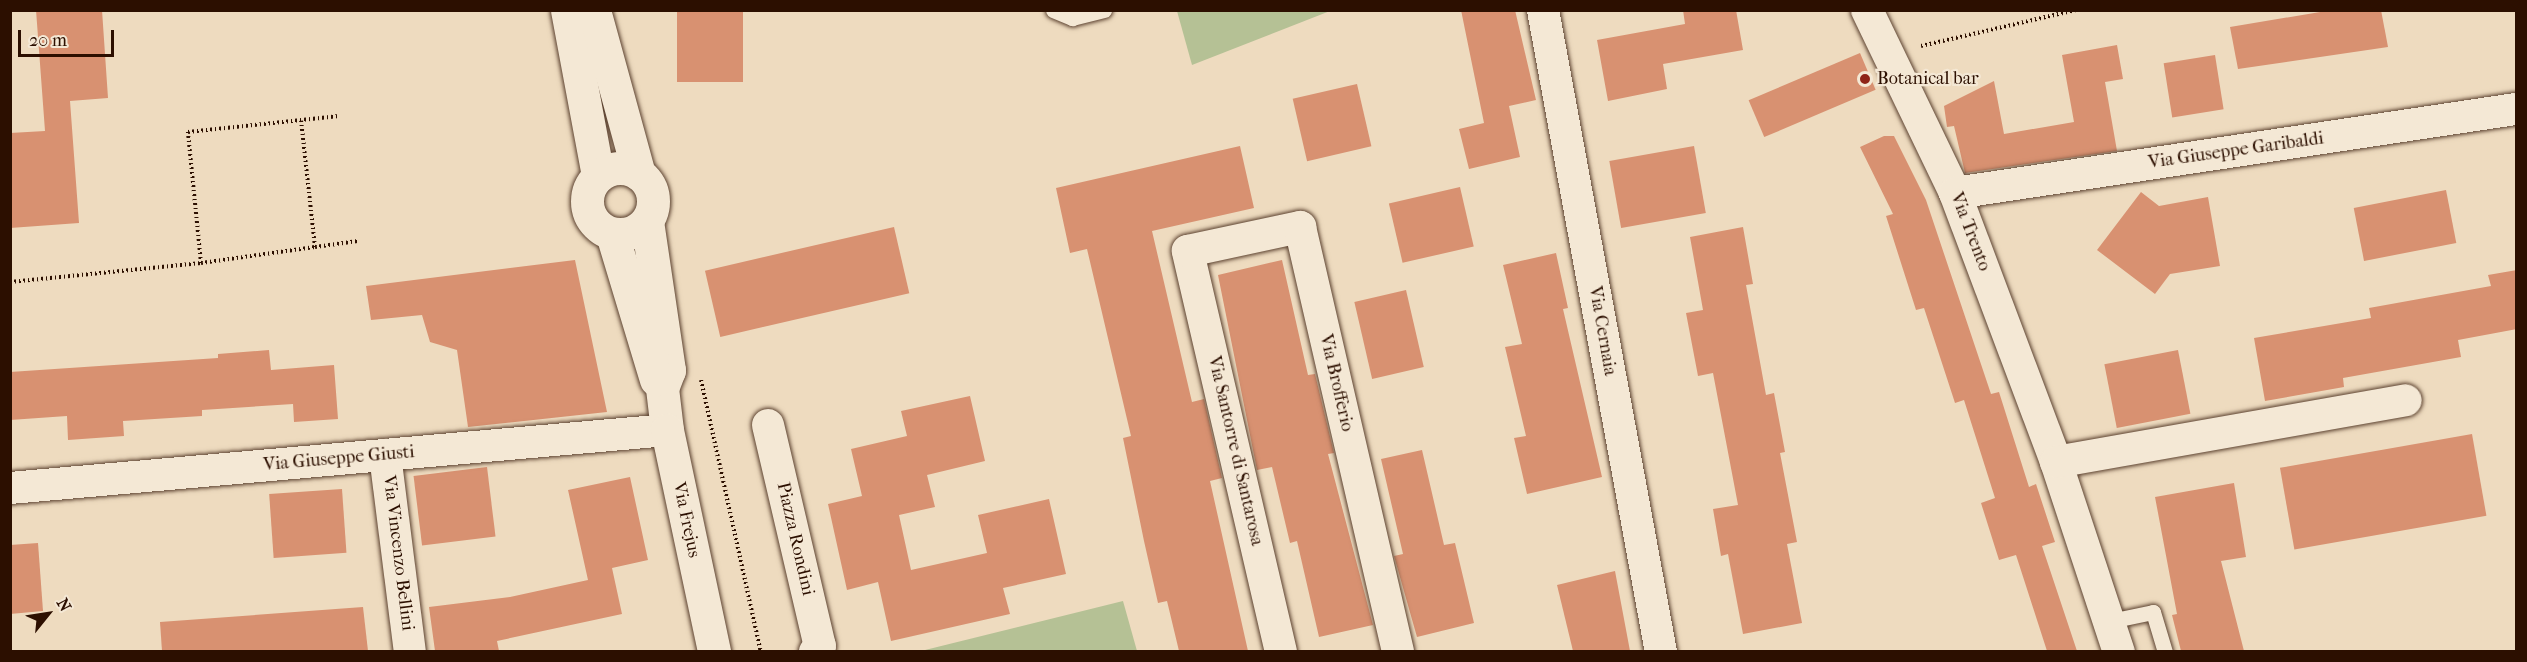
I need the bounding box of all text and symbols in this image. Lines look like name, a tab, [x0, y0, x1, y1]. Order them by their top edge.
scale bar	[21, 18, 117, 56]
text: 20 m	[29, 30, 67, 51]
place label: Botanical bar	[1877, 68, 1979, 90]
marker: Botanical bar	[1858, 72, 1872, 86]
street label: Via Giuseppe Garibaldi	[2147, 128, 2325, 174]
street label: Via Trento	[1945, 190, 1995, 274]
street label: Via Cernaia	[1584, 285, 1620, 377]
street label: Via Brofferio	[1314, 332, 1358, 434]
street label: Via Santorre di Santarosa	[1203, 354, 1267, 548]
street label: Via Giuseppe Giusti	[263, 442, 415, 476]
street label: Via Vincenzo Bellini	[378, 474, 418, 632]
street label: Via Frejus	[667, 480, 705, 560]
street label: Piazza Rondini	[771, 480, 819, 598]
north arrow	[18, 584, 78, 644]
text: N	[53, 595, 75, 615]

